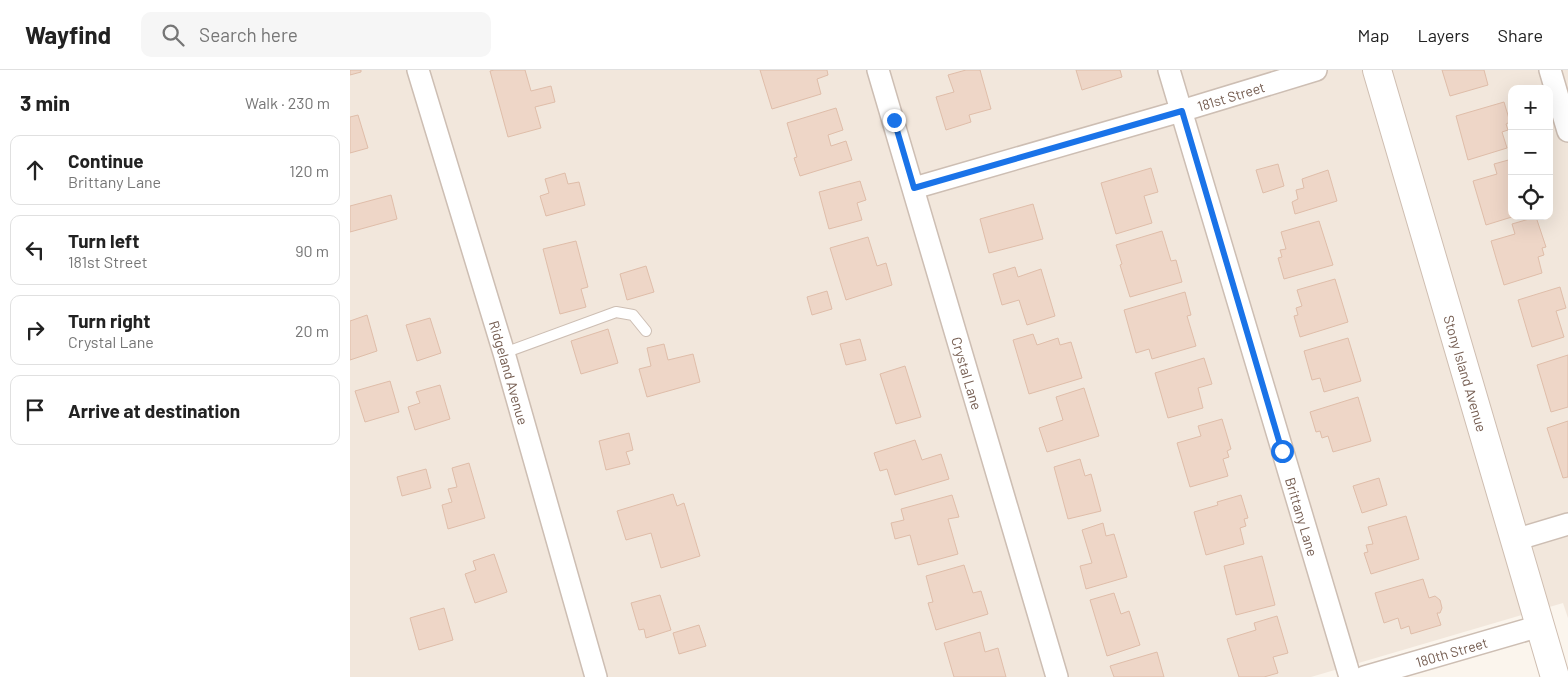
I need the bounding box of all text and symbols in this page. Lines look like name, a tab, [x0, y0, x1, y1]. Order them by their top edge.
search box	[141, 12, 491, 57]
text: Wayfind	[25, 20, 111, 49]
icon: search	[159, 21, 187, 49]
text: Search here	[199, 23, 298, 46]
text: Map	[1357, 24, 1389, 46]
text: Layers	[1417, 24, 1470, 46]
text: Share	[1498, 24, 1543, 46]
street label: 181st Street	[1195, 78, 1267, 114]
map controls	[1508, 85, 1553, 220]
button: +	[1508, 85, 1553, 130]
text: 3 min	[20, 90, 70, 115]
text: Walk · 230 m	[245, 93, 330, 112]
route end	[883, 109, 906, 132]
button: −	[1508, 130, 1553, 175]
text: Continue	[68, 149, 144, 172]
icon: ahead	[21, 156, 49, 184]
text: 120 m	[289, 161, 329, 180]
text: Brittany Lane	[68, 172, 161, 191]
button: locate	[1508, 175, 1553, 220]
text: Turn left	[68, 229, 139, 252]
icon: left	[21, 236, 49, 264]
text: 90 m	[295, 241, 329, 260]
text: 181st Street	[68, 252, 147, 271]
text: Turn right	[68, 309, 150, 332]
street label: Stony Island Avenue	[1441, 313, 1491, 434]
icon: right	[21, 316, 49, 344]
street label: Ridgeland Avenue	[486, 318, 532, 427]
text: 20 m	[295, 321, 329, 340]
text: Crystal Lane	[68, 332, 154, 351]
street label: Crystal Lane	[949, 335, 986, 412]
icon: arrive	[21, 396, 49, 424]
text: Arrive at destination	[68, 399, 240, 422]
route start	[1271, 440, 1294, 463]
street label: Brittany Lane	[1282, 475, 1322, 558]
street label: 180th Street	[1414, 633, 1489, 670]

